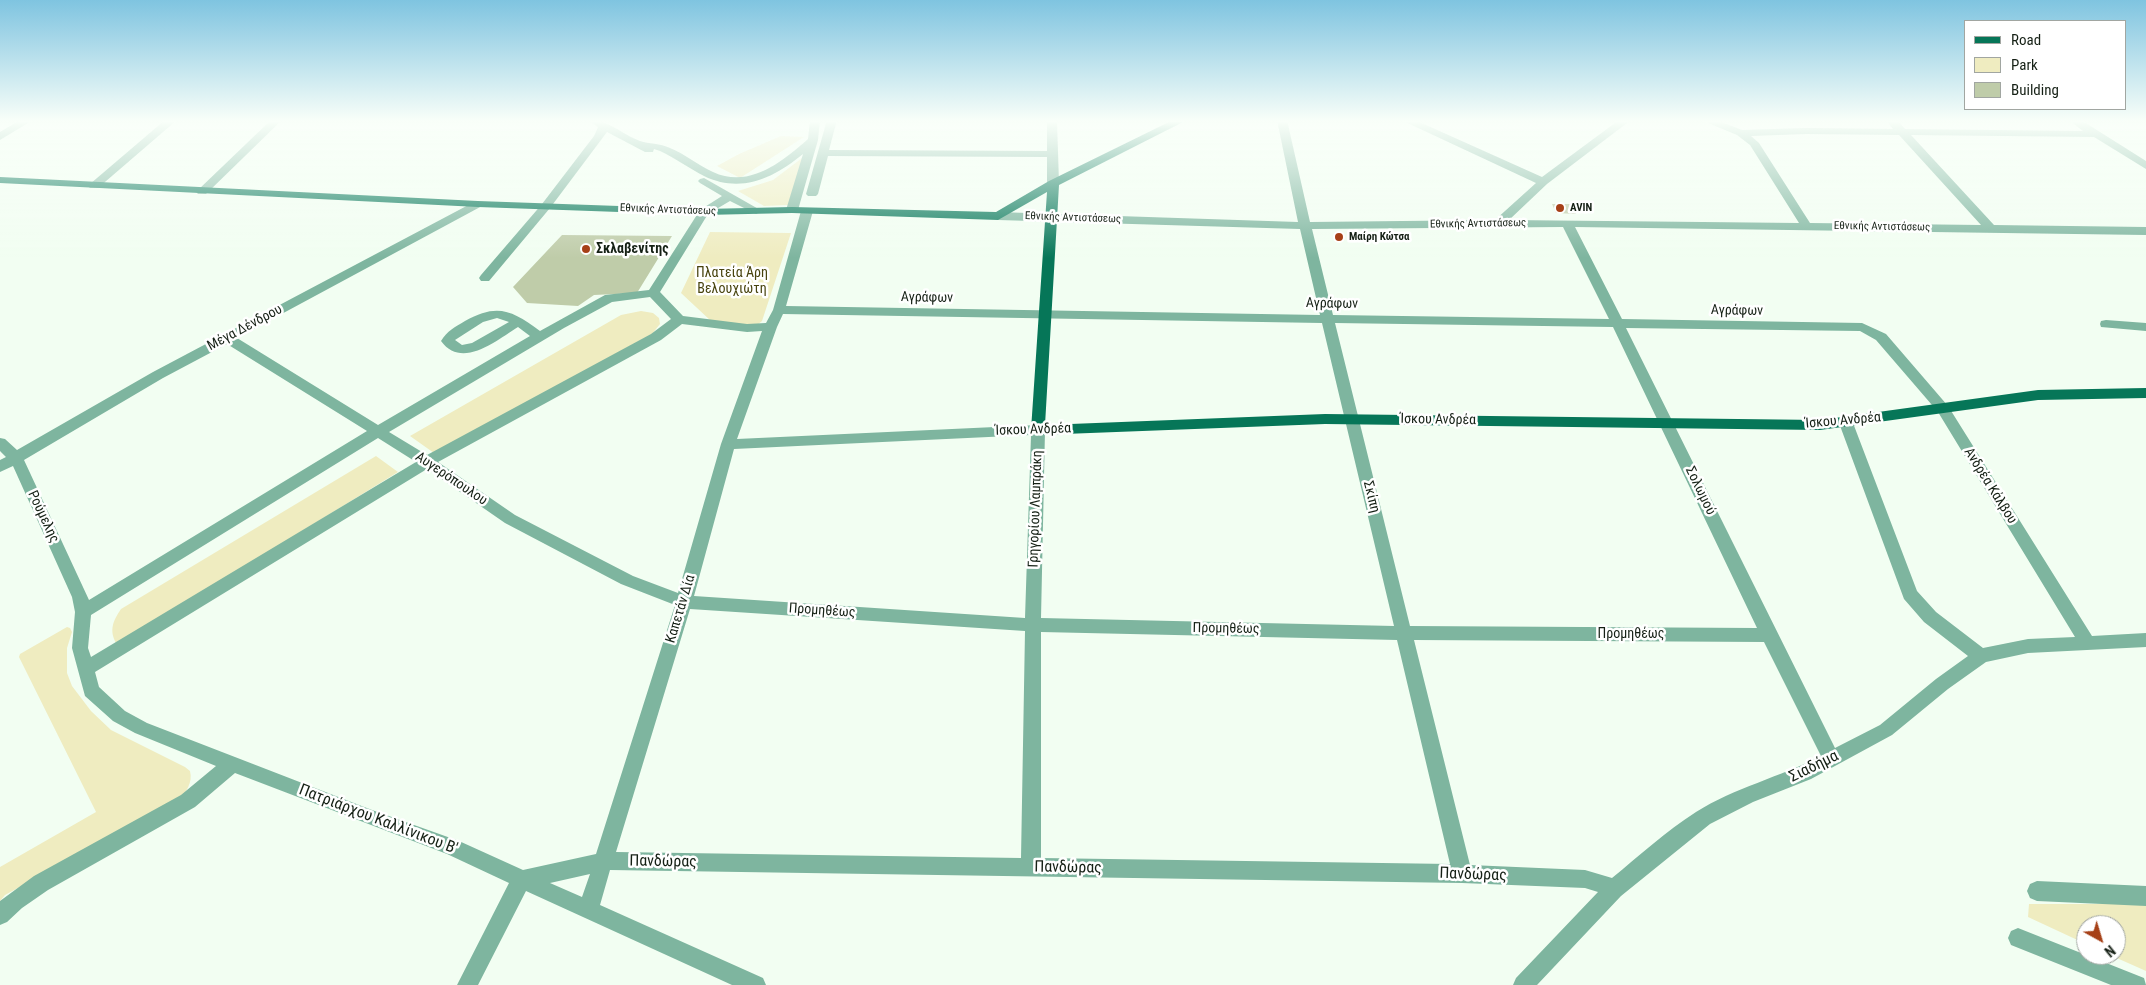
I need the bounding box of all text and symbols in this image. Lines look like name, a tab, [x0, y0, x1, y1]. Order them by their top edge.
legend	[1964, 20, 2126, 110]
text: Road	[2011, 31, 2041, 49]
text: Park	[2011, 56, 2038, 74]
text: Building	[2011, 81, 2059, 99]
place label: AVIN	[1570, 201, 1592, 215]
street label: Εθνικής Αντιστάσεως	[620, 202, 716, 218]
marker: AVIN	[1554, 202, 1566, 214]
street label: Εθνικής Αντιστάσεως	[1025, 210, 1121, 226]
street label: Εθνικής Αντιστάσεως	[1430, 217, 1526, 231]
street label: Εθνικής Αντιστάσεως	[1834, 220, 1930, 234]
place label: Μαίρη Κώτσα	[1349, 230, 1409, 244]
marker: Μαίρη Κώτσα	[1333, 231, 1345, 243]
place label: Σκλαβενίτης	[596, 241, 669, 257]
marker: Σκλαβενίτης	[580, 243, 592, 255]
park label: Πλατεία Άρη Βελουχιώτη	[696, 265, 768, 298]
street label: Αγράφων	[901, 289, 953, 307]
street label: Αγράφων	[1306, 295, 1358, 313]
street label: Μέγα Δένδρου	[205, 301, 285, 355]
street label: Αγράφων	[1711, 302, 1763, 320]
street label: Ίσκου Ανδρέα	[1804, 409, 1882, 433]
street label: Ίσκου Ανδρέα	[1400, 411, 1476, 429]
street label: Ίσκου Ανδρέα	[995, 420, 1071, 440]
street label: Ανδρέα Κάλβου	[1960, 445, 2020, 527]
street label: Αυγερόπουλου	[412, 449, 490, 509]
street label: Γρηγορίου Λαμπράκη	[1026, 450, 1046, 568]
street label: Σολωμού	[1681, 464, 1719, 518]
street label: Σκίπη	[1359, 479, 1383, 515]
street label: Ρούμελης	[24, 488, 62, 546]
street label: Καπετάν Δία	[663, 573, 699, 645]
street label: Προμηθέως	[788, 600, 856, 622]
street label: Προμηθέως	[1192, 620, 1260, 638]
street label: Προμηθέως	[1598, 626, 1664, 642]
street label: Σιαδήμα	[1786, 747, 1842, 787]
street label: Πατριάρχου Καλλίνικου B'	[296, 781, 460, 859]
street label: Πανδώρας	[629, 852, 697, 872]
street label: Πανδώρας	[1034, 858, 1102, 878]
street label: Πανδώρας	[1439, 864, 1507, 886]
north arrow	[2076, 915, 2126, 965]
text: N	[2101, 942, 2118, 960]

